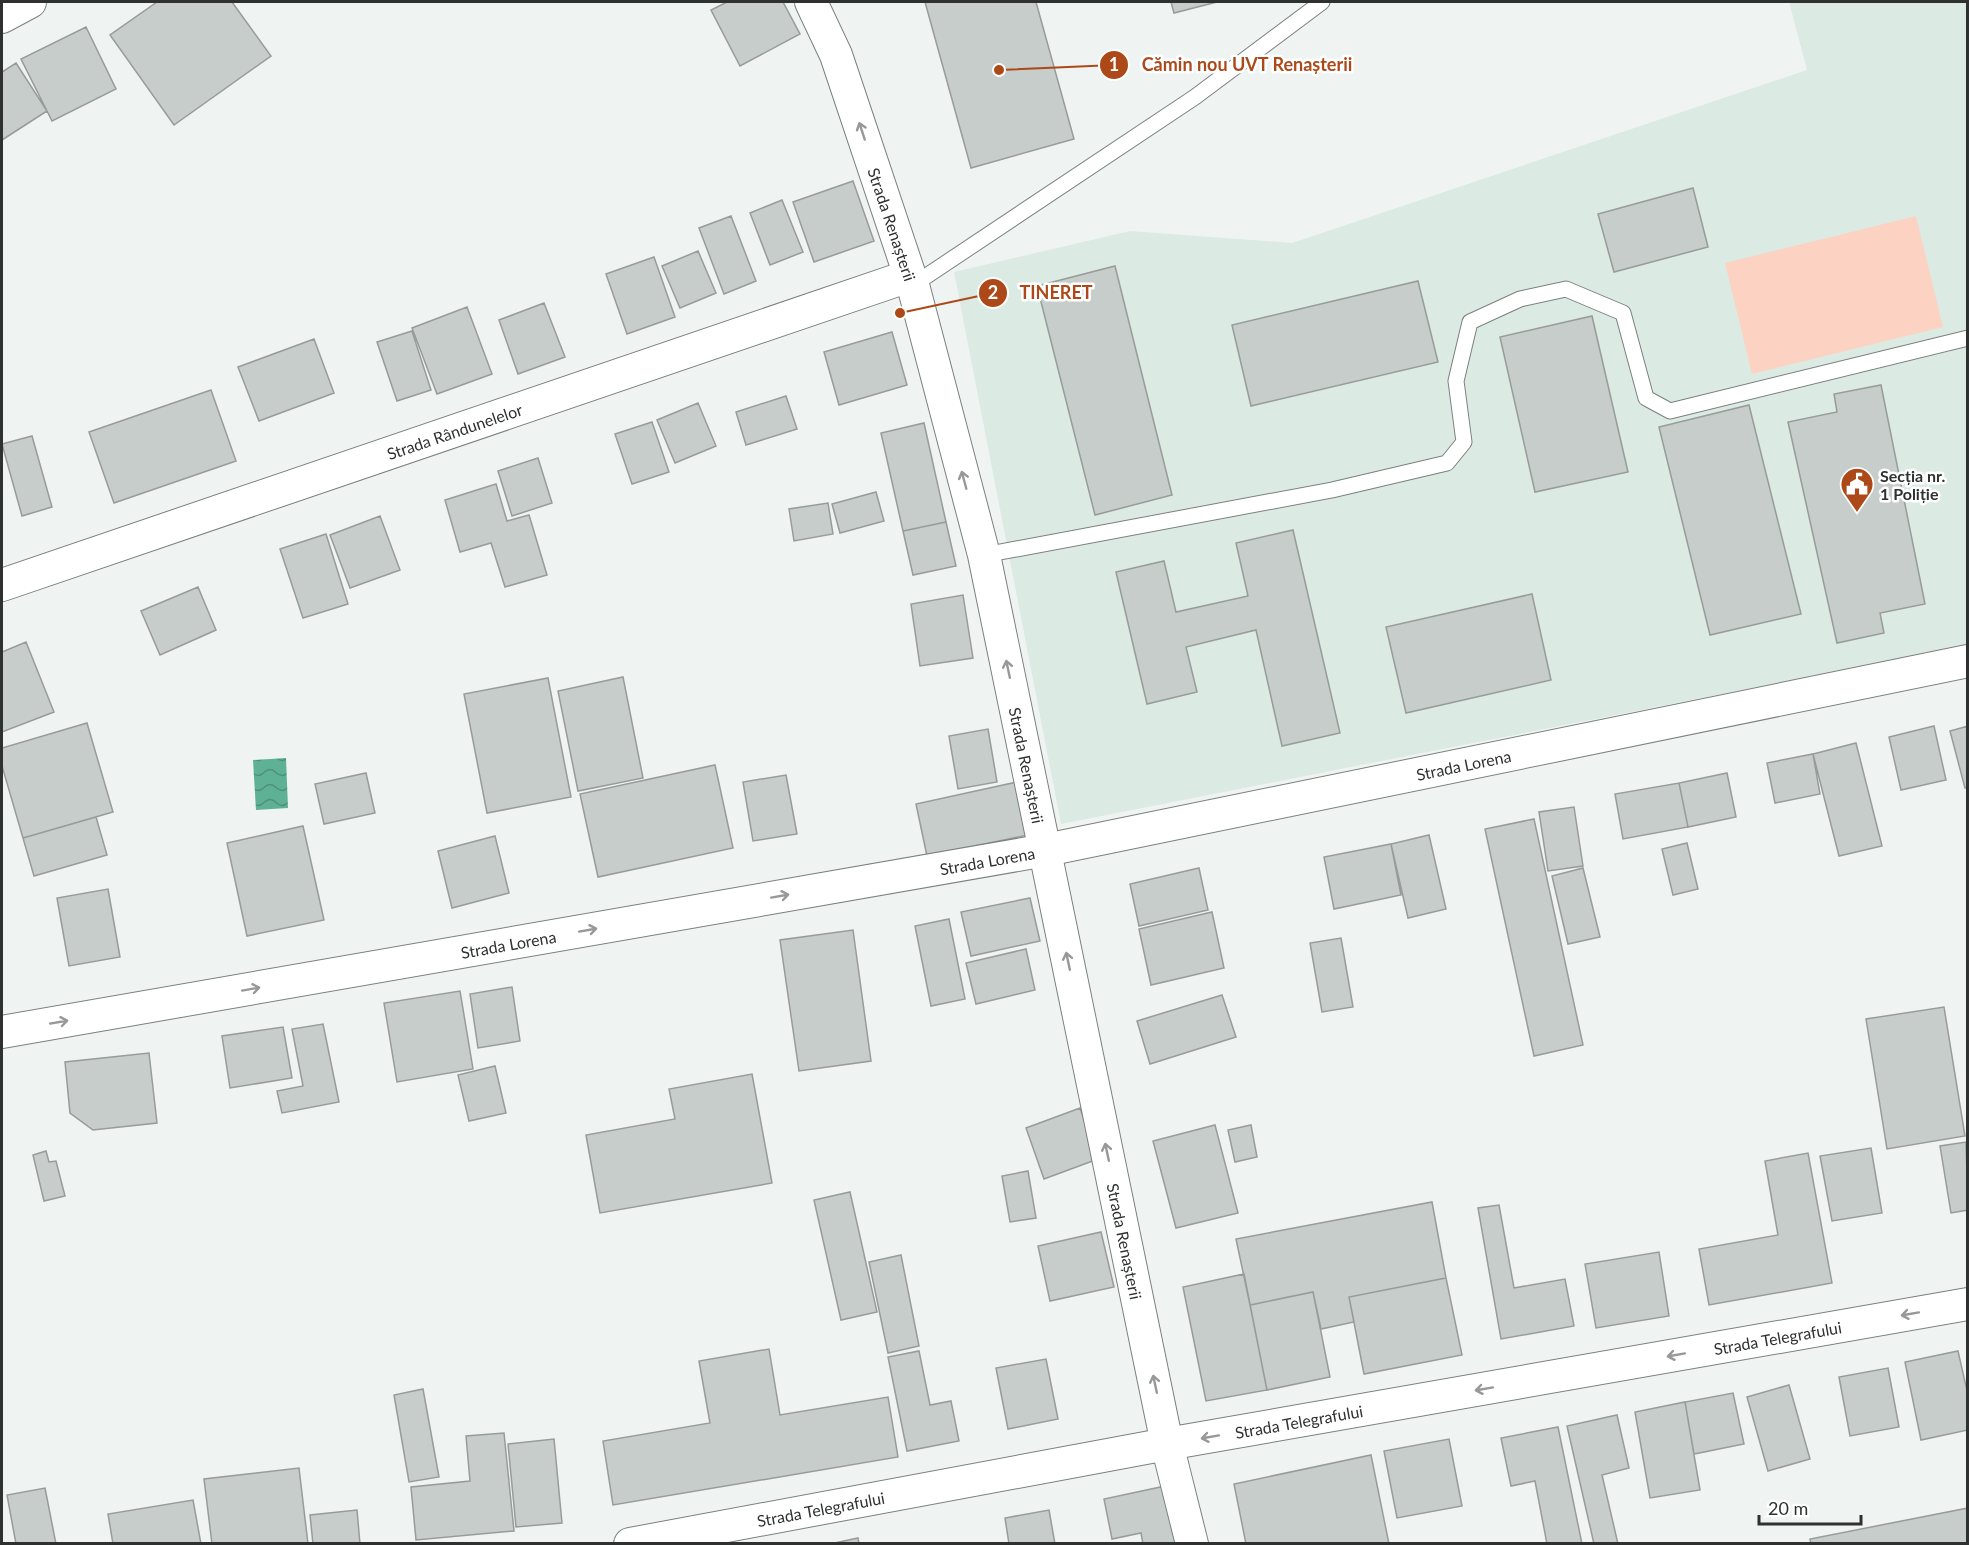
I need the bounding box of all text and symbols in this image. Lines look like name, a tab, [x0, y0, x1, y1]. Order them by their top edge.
callout: Cămin nou UVT Renașterii	[1099, 47, 1364, 83]
text: 1	[1109, 53, 1119, 75]
text: Cămin nou UVT Renașterii	[1142, 53, 1352, 75]
one-way arrow	[855, 123, 866, 141]
street label: Strada Renașterii	[865, 165, 920, 283]
callout: TINERET	[978, 275, 1105, 311]
text: 2	[988, 281, 998, 303]
text: TINERET	[1019, 281, 1093, 303]
street label: Strada Rândunelelor	[384, 399, 525, 463]
public building icon: Secția nr. 1 Poliție	[1839, 466, 1875, 513]
place label: Secția nr. 1 Poliție	[1880, 466, 1945, 503]
one-way arrow	[957, 470, 969, 489]
one-way arrow	[1002, 660, 1013, 680]
street label: Strada Renașterii	[1006, 705, 1049, 825]
street label: Strada Lorena	[1414, 745, 1513, 783]
street label: Strada Lorena	[938, 843, 1036, 878]
one-way arrow	[770, 891, 790, 902]
one-way arrow	[578, 924, 597, 935]
street label: Strada Lorena	[459, 926, 557, 961]
one-way arrow	[1062, 952, 1073, 971]
one-way arrow	[241, 983, 261, 994]
one-way arrow	[49, 1016, 68, 1027]
one-way arrow	[1101, 1143, 1113, 1162]
street label: Strada Renașterii	[1104, 1181, 1146, 1301]
one-way arrow	[1901, 1309, 1920, 1320]
street label: Strada Telegrafului	[1712, 1317, 1843, 1358]
one-way arrow	[1667, 1350, 1687, 1361]
one-way arrow	[1149, 1375, 1160, 1395]
one-way arrow	[1475, 1384, 1495, 1395]
street label: Strada Telegrafului	[1233, 1400, 1364, 1441]
one-way arrow	[1200, 1432, 1220, 1443]
street label: Strada Telegrafului	[755, 1487, 886, 1530]
scale bar	[1759, 1488, 1861, 1526]
text: 20 m	[1768, 1497, 1808, 1519]

